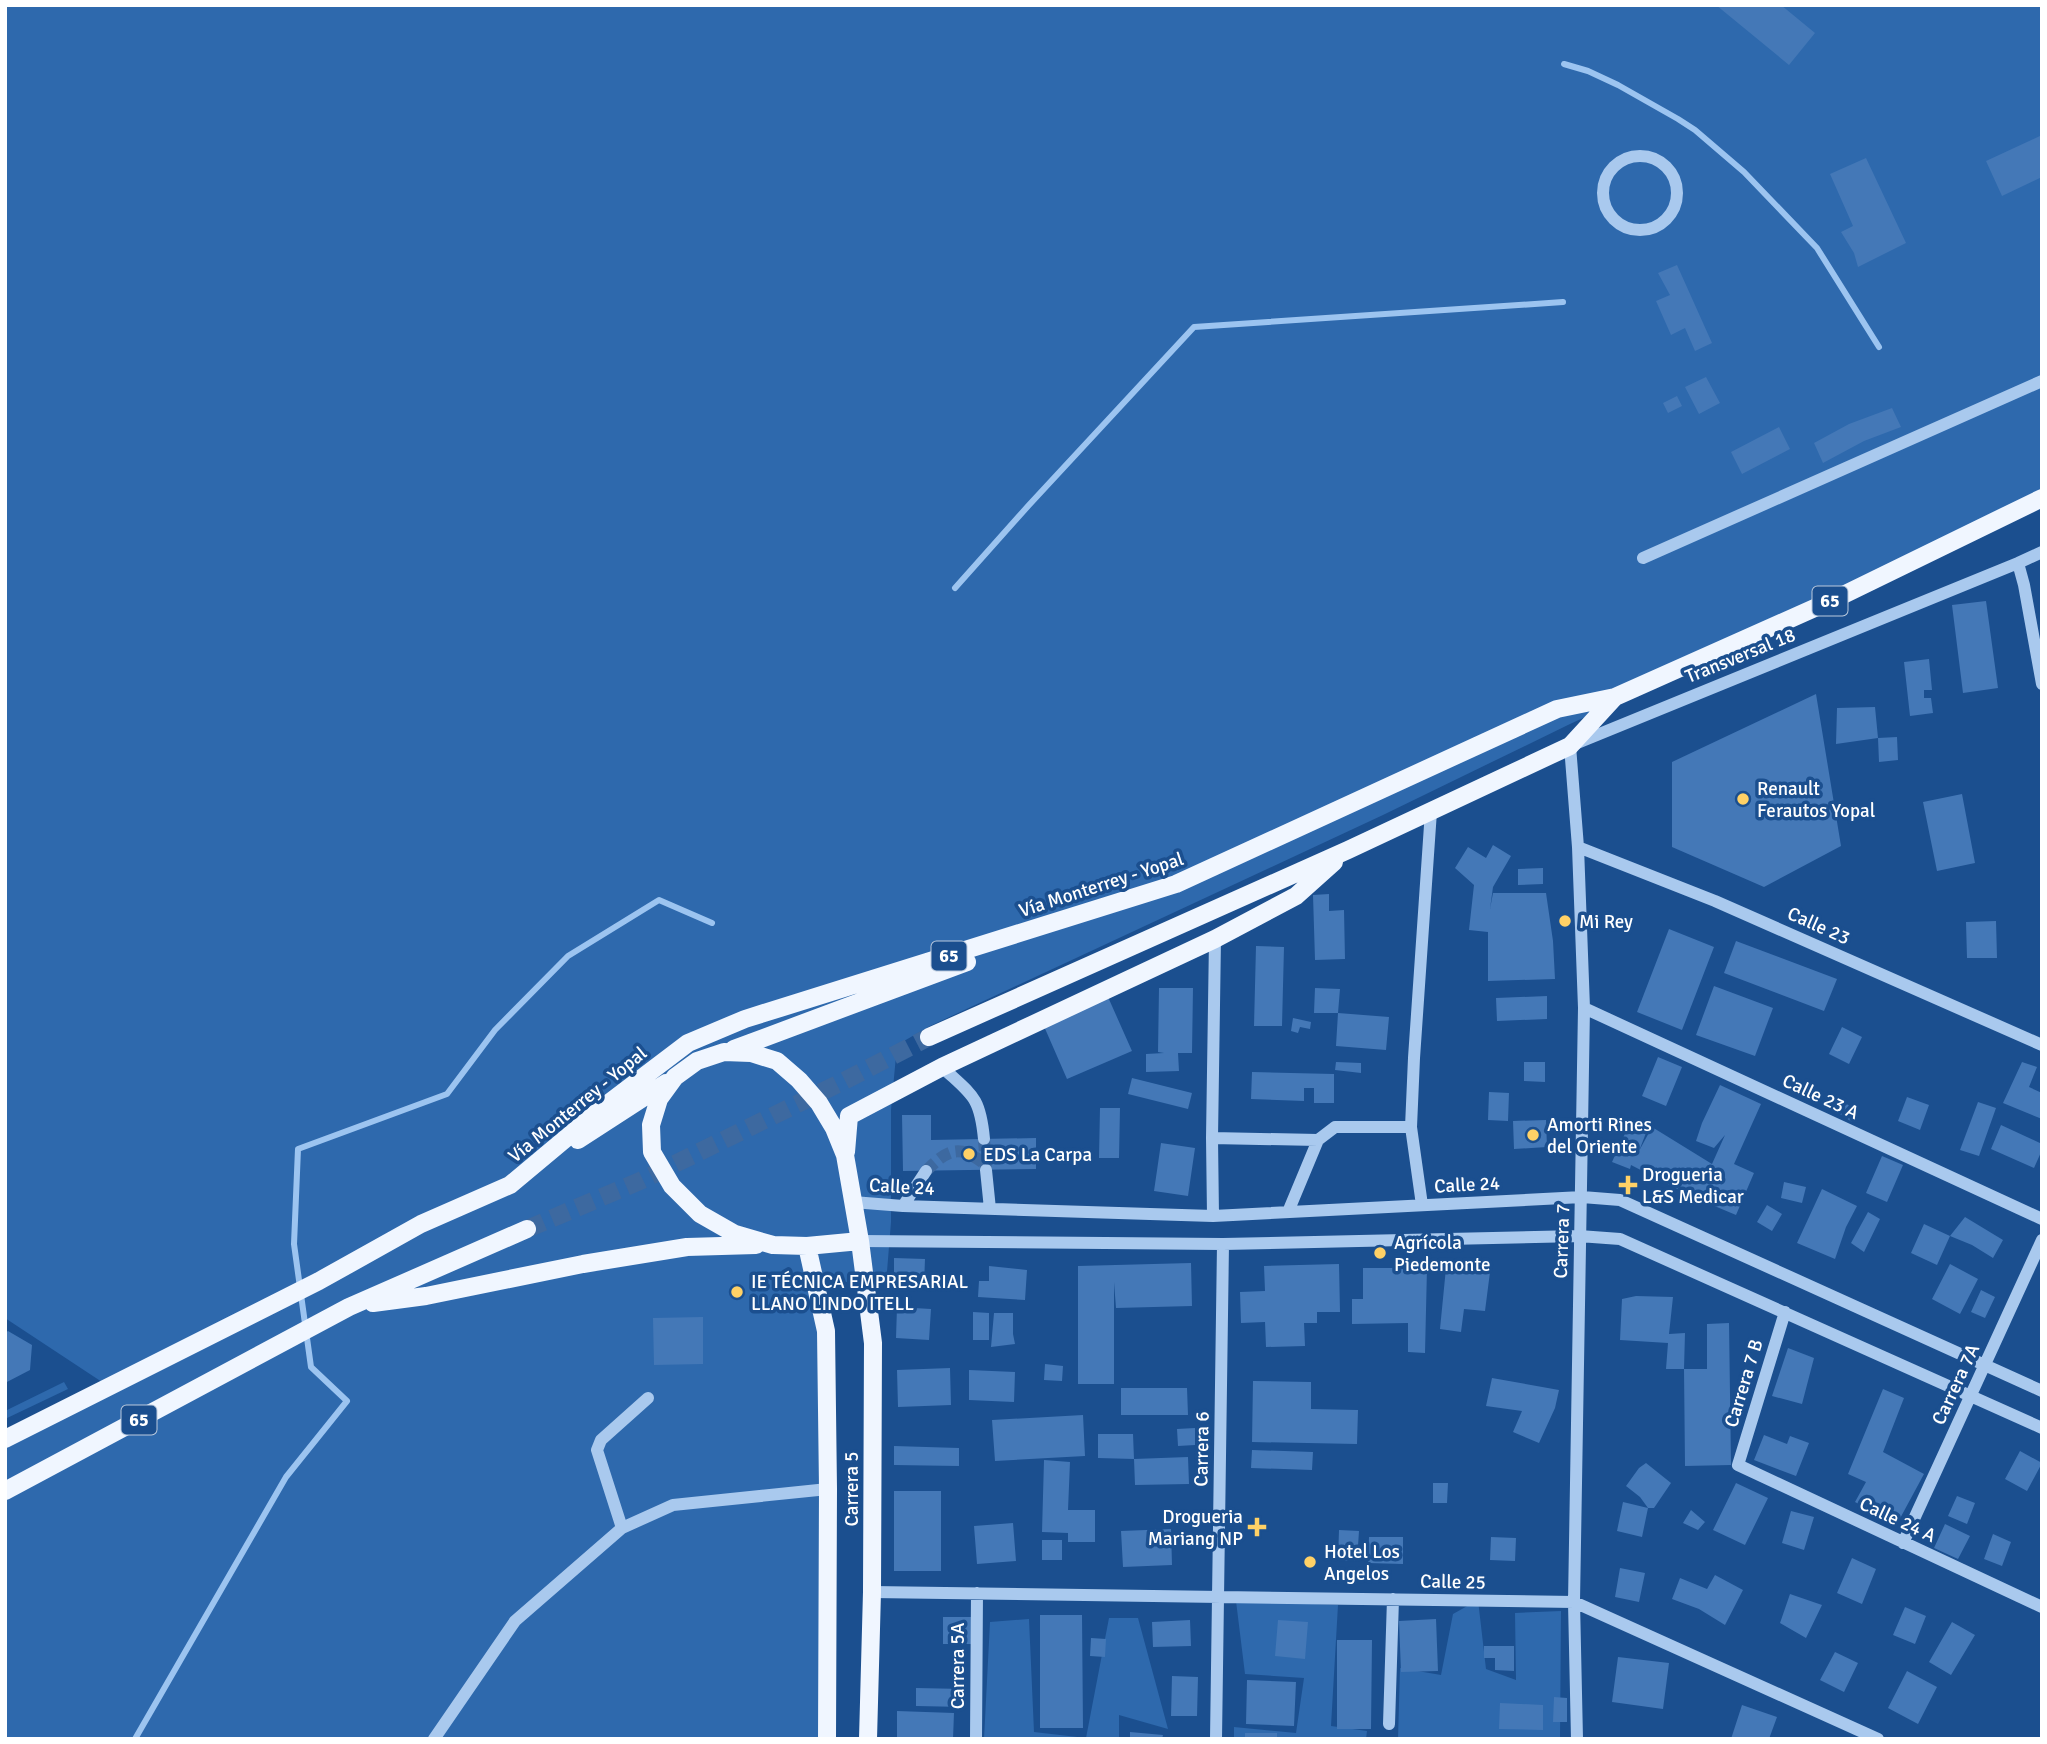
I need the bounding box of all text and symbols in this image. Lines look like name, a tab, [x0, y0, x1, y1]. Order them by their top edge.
road number: 65	[1812, 586, 1848, 616]
street label: Transversal 18	[1682, 623, 1799, 689]
place label: Renault Ferautos Yopal	[1757, 777, 1875, 823]
marker: Renault Ferautos Yopal	[1735, 791, 1751, 807]
street label: Vía Monterrey - Yopal	[1016, 847, 1187, 923]
street label: Calle 23	[1784, 902, 1854, 950]
place label: Mi Rey	[1579, 910, 1633, 934]
marker: Mi Rey	[1557, 913, 1573, 929]
road number: 65	[932, 942, 967, 971]
street label: Vía Monterrey - Yopal	[503, 1041, 652, 1168]
street label: Calle 23 A	[1778, 1069, 1863, 1125]
place label: Amorti Rines del Oriente	[1547, 1113, 1652, 1159]
marker: Amorti Rines del Oriente	[1525, 1127, 1541, 1143]
place label: EDS La Carpa	[983, 1143, 1092, 1167]
marker: EDS La Carpa	[961, 1146, 977, 1162]
place label: Drogueria L&S Medicar	[1642, 1163, 1744, 1209]
street label: Calle 24	[1433, 1171, 1501, 1199]
street label: Calle 24	[868, 1173, 936, 1201]
marker: Drogueria L&S Medicar	[1620, 1177, 1636, 1193]
street label: Carrera 7	[1549, 1203, 1575, 1279]
place label: Agrícola Piedemonte	[1394, 1231, 1490, 1277]
marker: Agrícola Piedemonte	[1372, 1245, 1388, 1261]
place label: IE TÉCNICA EMPRESARIAL LLANO LINDO ITELL	[751, 1270, 969, 1316]
marker: IE TÉCNICA EMPRESARIAL LLANO LINDO ITELL	[729, 1284, 745, 1300]
street label: Carrera 7 B	[1719, 1336, 1769, 1430]
street label: Carrera 7A	[1927, 1340, 1985, 1429]
road number: 65	[122, 1406, 156, 1434]
street label: Carrera 6	[1189, 1411, 1215, 1487]
street label: Carrera 5	[840, 1451, 864, 1527]
street label: Calle 24 A	[1855, 1492, 1940, 1548]
place label: Drogueria Mariang NP	[1148, 1505, 1243, 1551]
marker: Drogueria Mariang NP	[1249, 1519, 1265, 1535]
place label: Hotel Los Angelos	[1324, 1540, 1400, 1586]
marker: Hotel Los Angelos	[1302, 1554, 1318, 1570]
street label: Calle 25	[1420, 1569, 1486, 1595]
street label: Carrera 5A	[946, 1622, 970, 1709]

